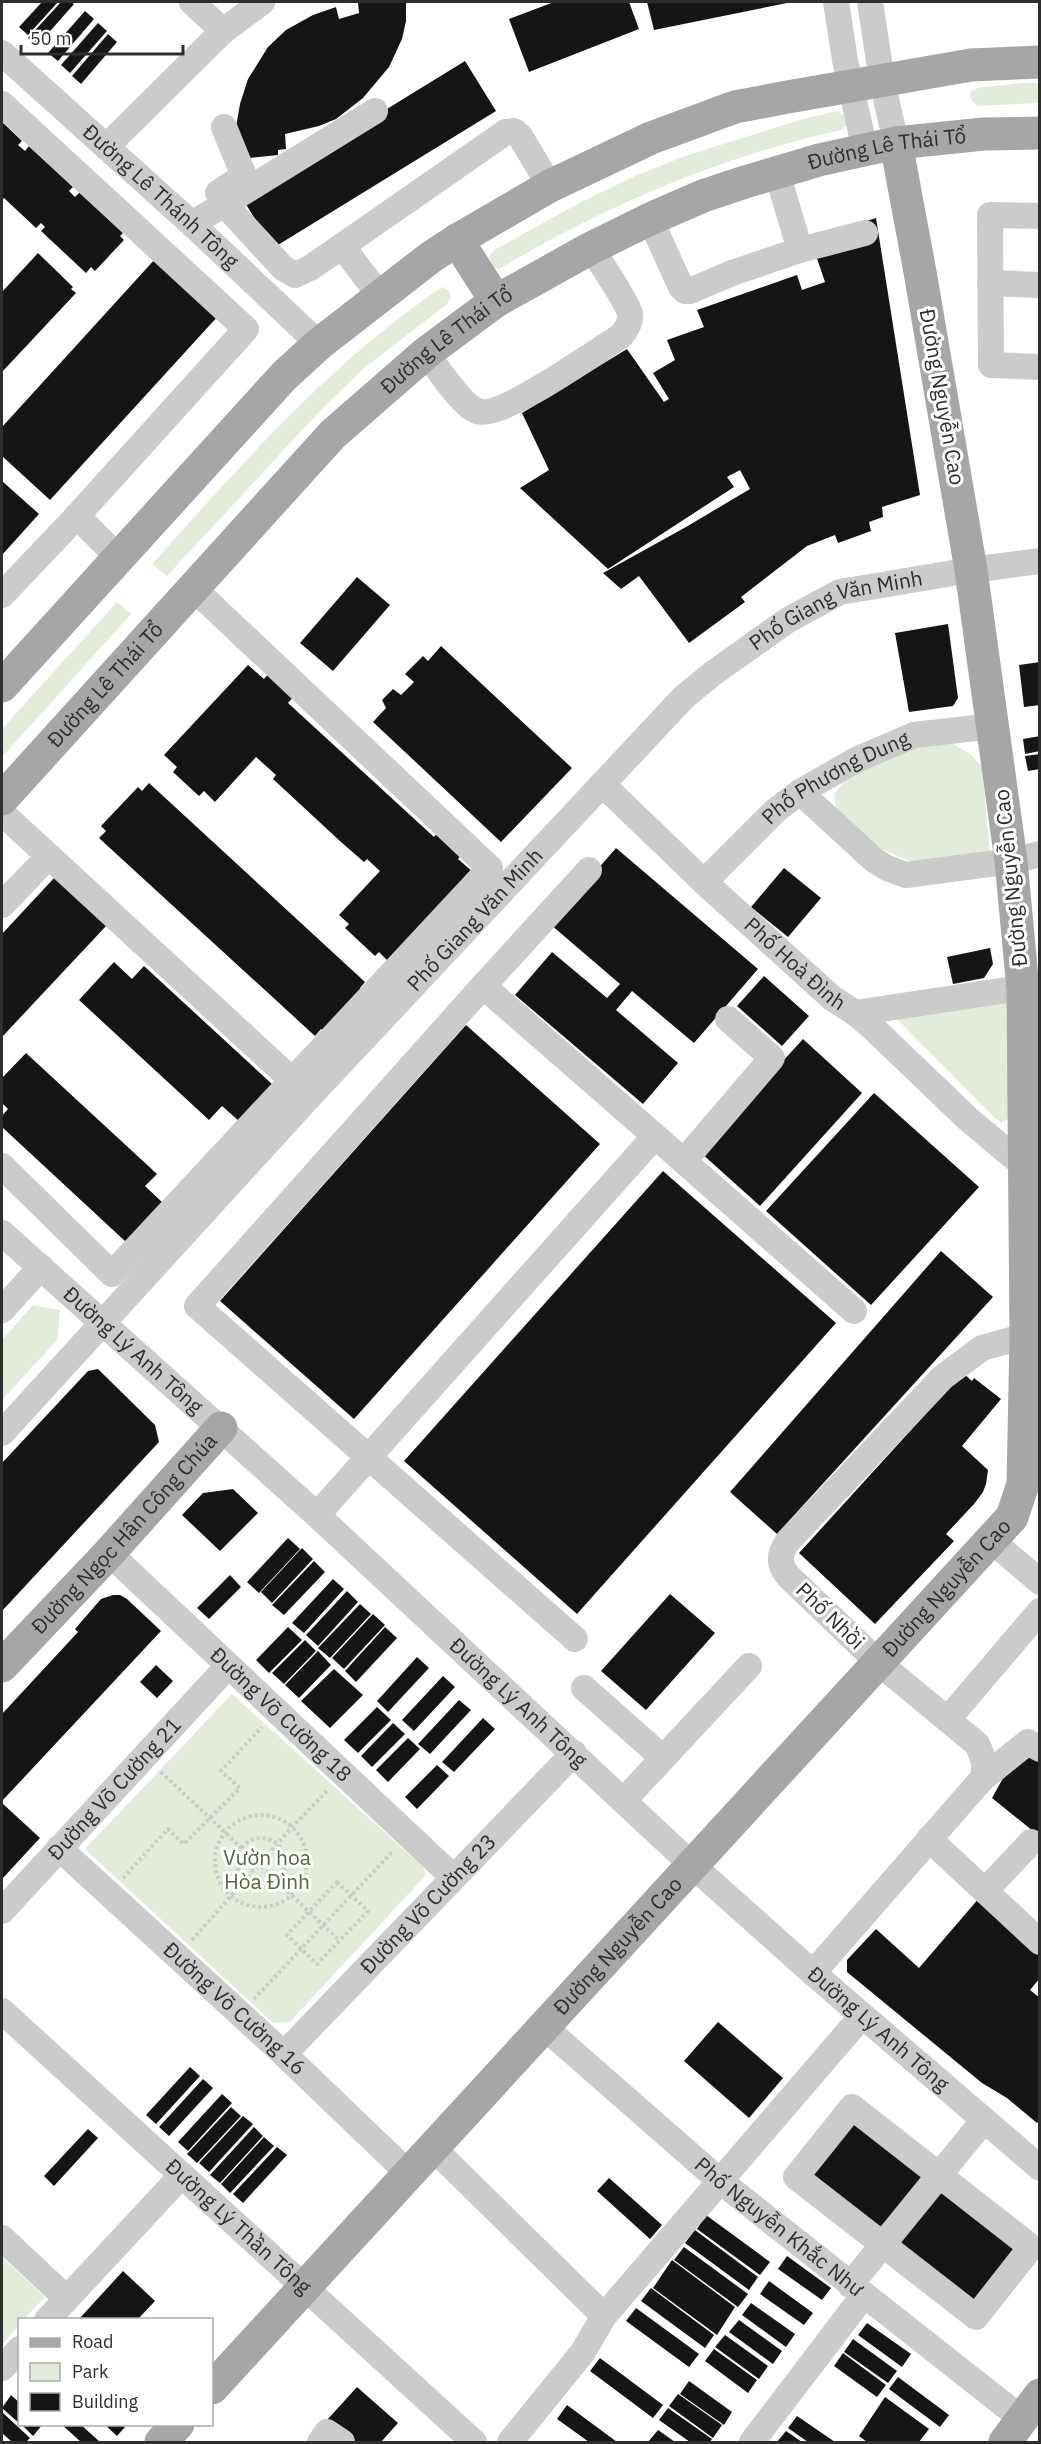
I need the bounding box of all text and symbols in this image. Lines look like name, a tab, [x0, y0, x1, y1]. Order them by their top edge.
scale bar	[21, 18, 183, 56]
text: 50 m	[30, 27, 72, 50]
street label: Đường Lê Thánh Tông	[77, 117, 246, 274]
street label: Đường Lê Thái Tổ	[804, 121, 967, 176]
street label: Đường Lê Thái Tổ	[374, 280, 517, 400]
street label: Đường Nguyễn Cao	[914, 307, 972, 487]
street label: Phố Giang Văn Minh	[743, 563, 925, 656]
street label: Đường Lê Thái Tổ	[40, 615, 169, 753]
street label: Phố Phương Dung	[755, 724, 914, 830]
street label: Đường Nguyễn Cao	[987, 788, 1033, 968]
street label: Phố Giang Văn Minh	[400, 841, 549, 997]
street label: Phố Hoà Đình	[739, 910, 852, 1016]
street label: Đường Lý Anh Tông	[58, 1280, 210, 1420]
street label: Đường Ngọc Hân Công Chúa	[24, 1427, 223, 1640]
street label: Đường Nguyễn Cao	[875, 1512, 1017, 1663]
street label: Phố Nhồi	[790, 1576, 871, 1655]
street label: Đường Lý Anh Tông	[444, 1631, 594, 1773]
street label: Đường Võ Cường 18	[205, 1641, 358, 1788]
street label: Đường Võ Cường 21	[41, 1711, 187, 1866]
street label: Đường Võ Cường 23	[353, 1827, 502, 1980]
park label: Vườn hoa Hòa Đình	[223, 1843, 311, 1895]
street label: Đường Nguyễn Cao	[546, 1870, 688, 2021]
street label: Đường Võ Cường 16	[158, 1935, 313, 2081]
street label: Đường Lý Anh Tông	[802, 1959, 956, 2097]
street label: Phố Nguyễn Khắc Như	[689, 2150, 870, 2302]
street label: Đường Lý Thần Tông	[160, 2152, 318, 2300]
legend	[18, 2318, 213, 2426]
text: Road	[72, 2330, 113, 2353]
text: Park	[72, 2360, 109, 2383]
text: Building	[72, 2390, 139, 2413]

